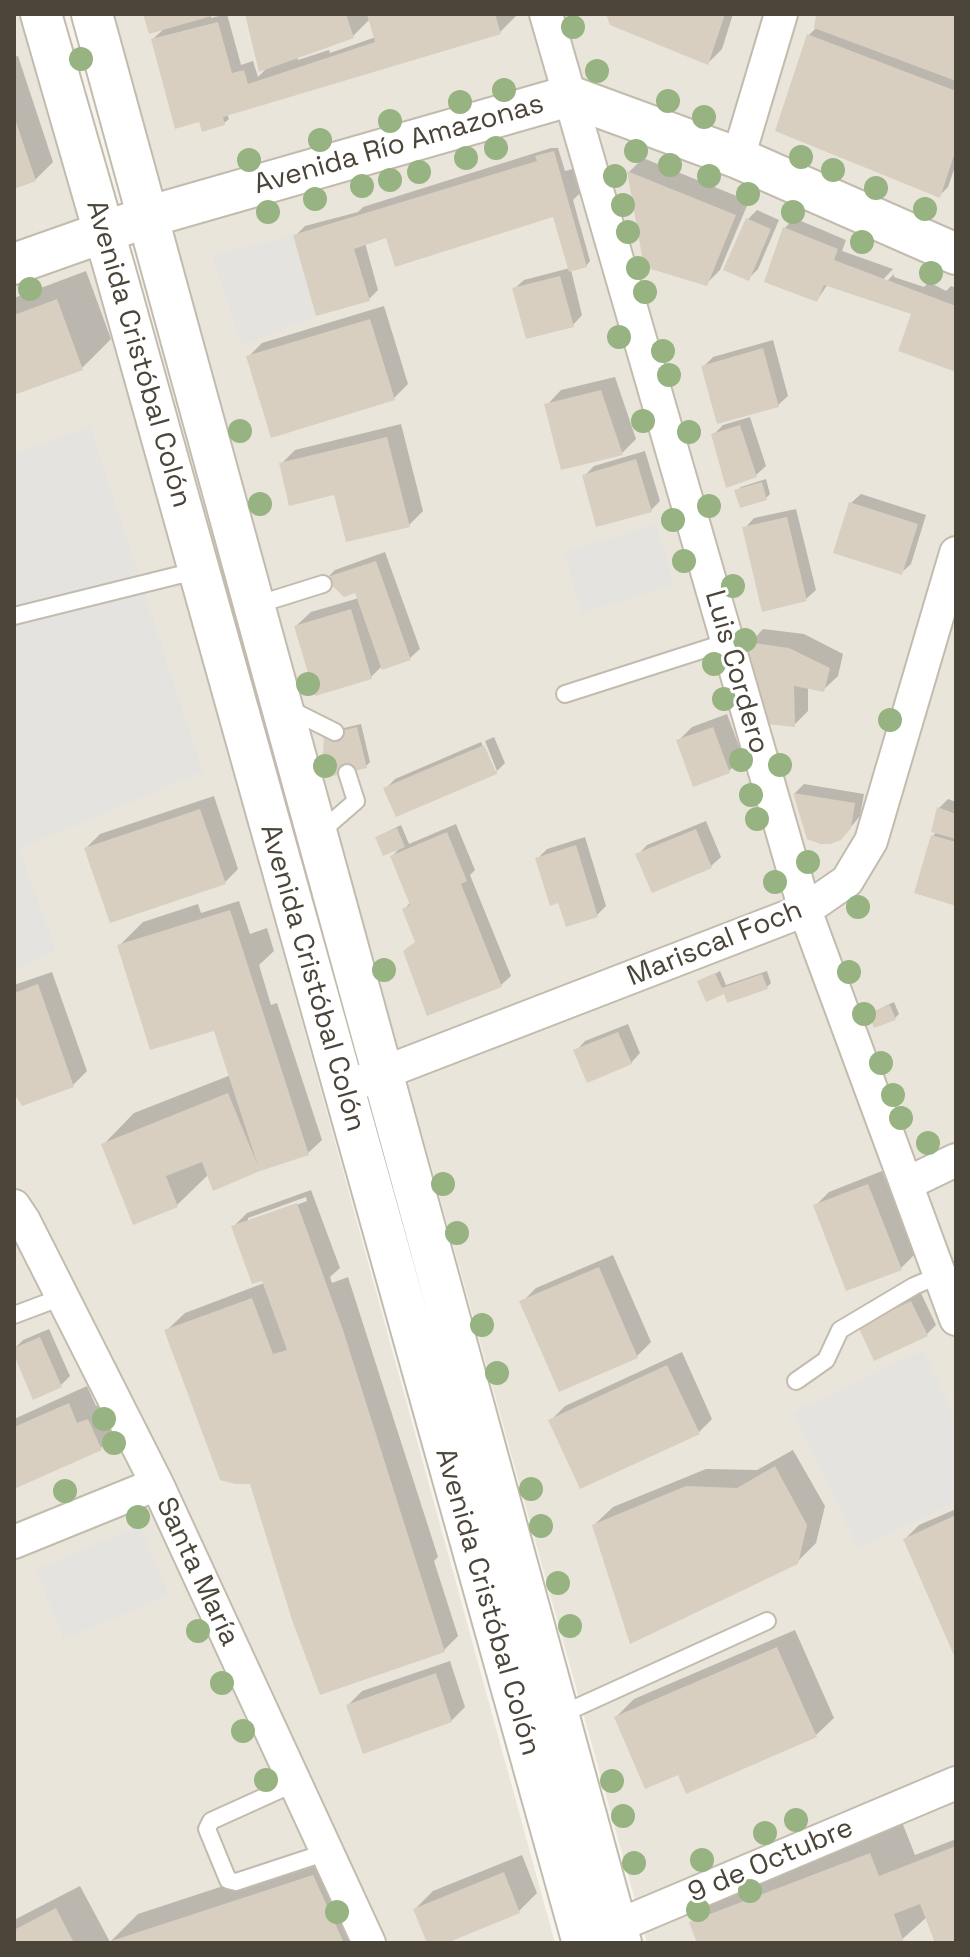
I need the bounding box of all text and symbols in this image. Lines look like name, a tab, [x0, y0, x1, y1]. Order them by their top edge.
street label: Avenida Río Amazonas	[250, 88, 548, 202]
street label: Avenida Cristóbal Colón	[78, 197, 198, 511]
street label: Luis Cordero	[697, 586, 775, 758]
street label: Avenida Cristóbal Colón	[252, 821, 372, 1135]
street label: Mariscal Foch	[623, 894, 807, 994]
street label: Avenida Cristóbal Colón	[427, 1445, 547, 1759]
street label: Santa María	[148, 1492, 246, 1652]
street label: 9 de Octubre	[684, 1811, 858, 1911]

